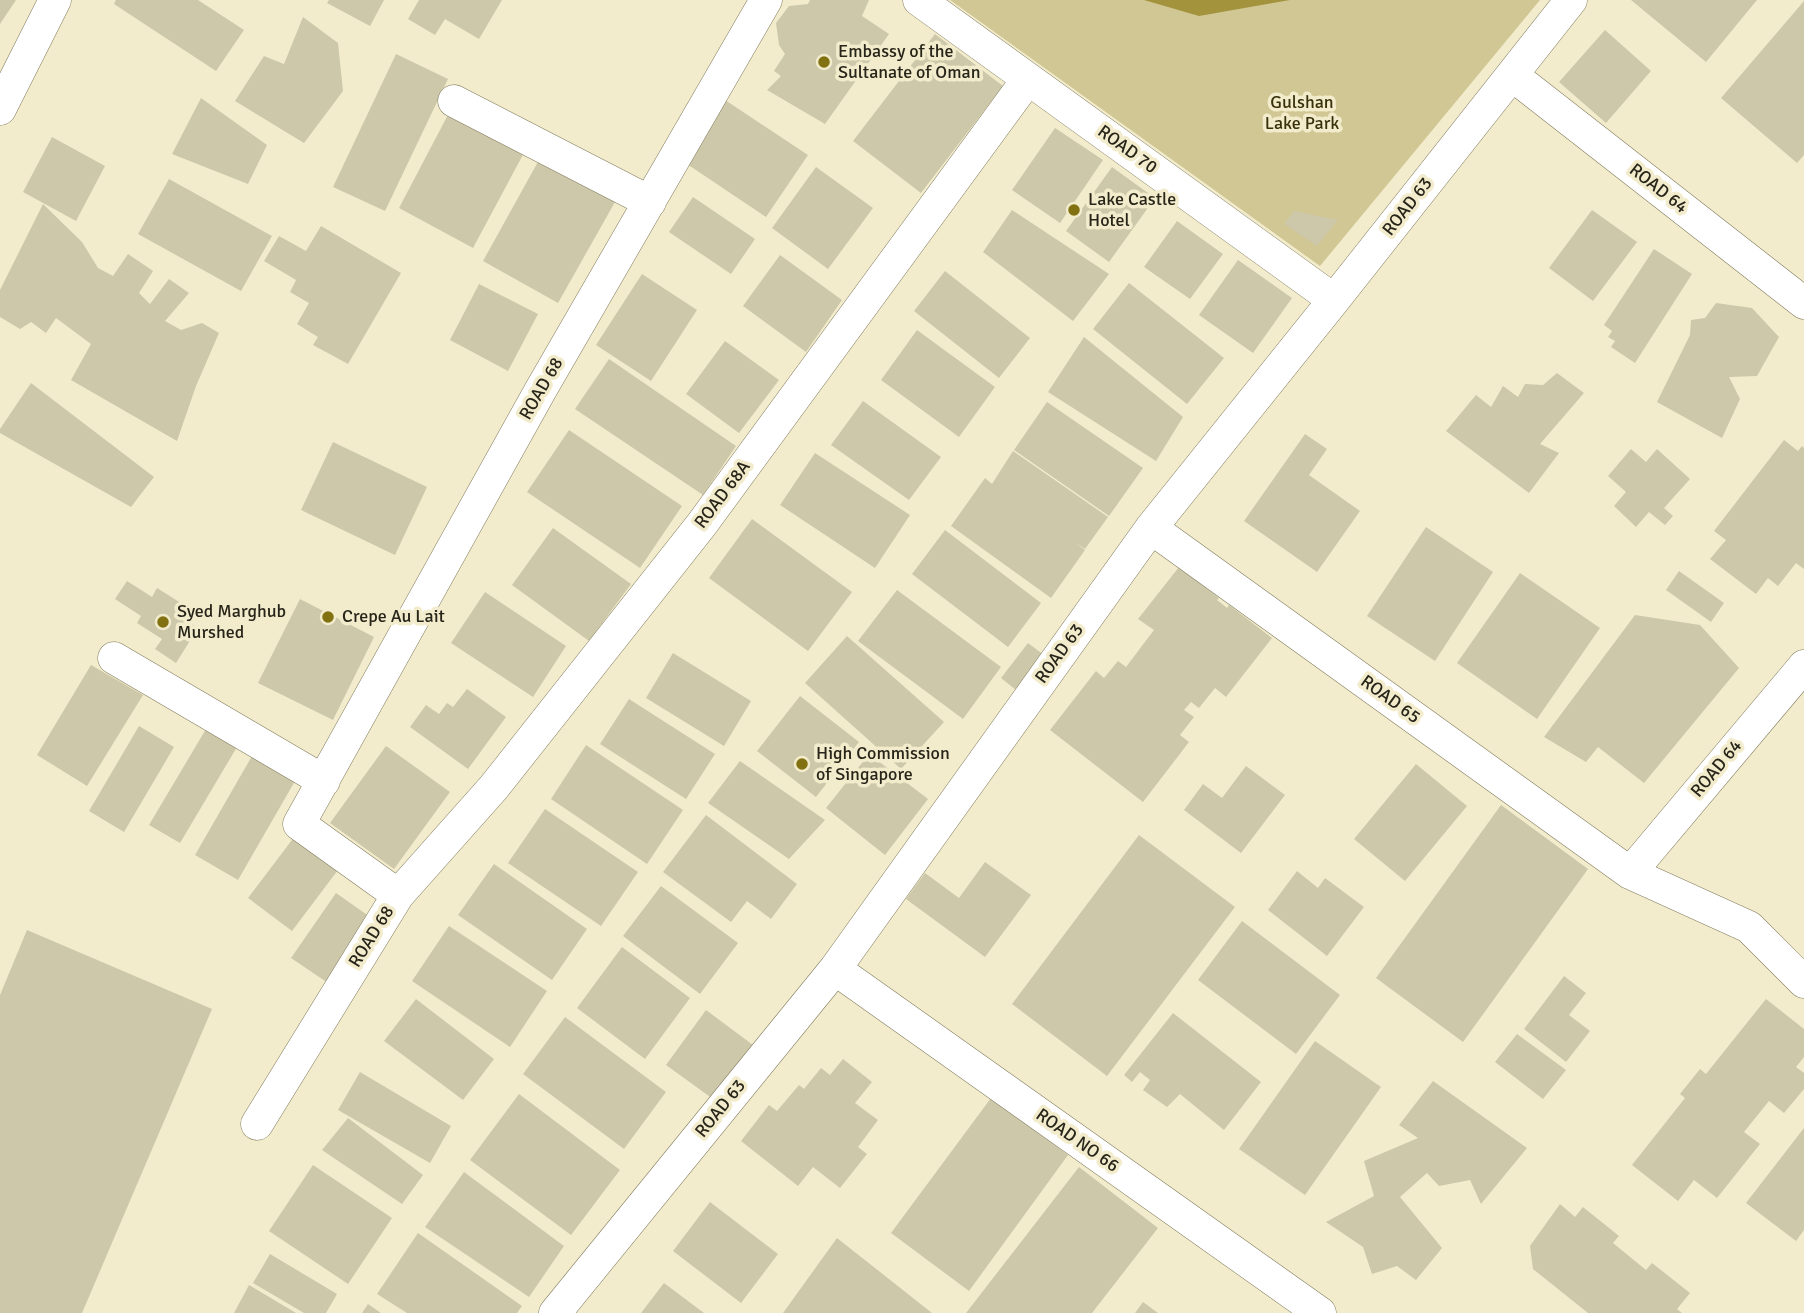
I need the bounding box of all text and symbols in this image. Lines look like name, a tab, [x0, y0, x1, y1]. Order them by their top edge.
place label: Embassy of the Sultanate of Oman	[838, 41, 980, 84]
marker: Embassy of the Sultanate of Oman	[816, 54, 832, 70]
park label: Gulshan Lake Park	[1265, 92, 1339, 134]
street label: ROAD 70	[1093, 121, 1161, 179]
street label: ROAD 64	[1624, 159, 1692, 219]
street label: ROAD 63	[1378, 173, 1438, 241]
place label: Lake Castle Hotel	[1088, 189, 1176, 232]
marker: Lake Castle Hotel	[1066, 202, 1082, 218]
street label: ROAD 68	[516, 354, 568, 424]
street label: ROAD 68A	[691, 457, 755, 533]
place label: Syed Marghub Murshed	[177, 601, 286, 644]
place label: Crepe Au Lait	[342, 606, 445, 628]
marker: Crepe Au Lait	[320, 609, 336, 625]
marker: Syed Marghub Murshed	[155, 614, 171, 630]
street label: ROAD 63	[1031, 620, 1089, 688]
street label: ROAD 65	[1356, 671, 1424, 729]
street label: ROAD 64	[1687, 736, 1747, 802]
place label: High Commission of Singapore	[816, 743, 950, 786]
marker: High Commission of Singapore	[794, 756, 810, 772]
street label: ROAD 68	[345, 902, 399, 972]
street label: ROAD 63	[691, 1076, 751, 1142]
street label: ROAD NO 66	[1031, 1105, 1123, 1177]

